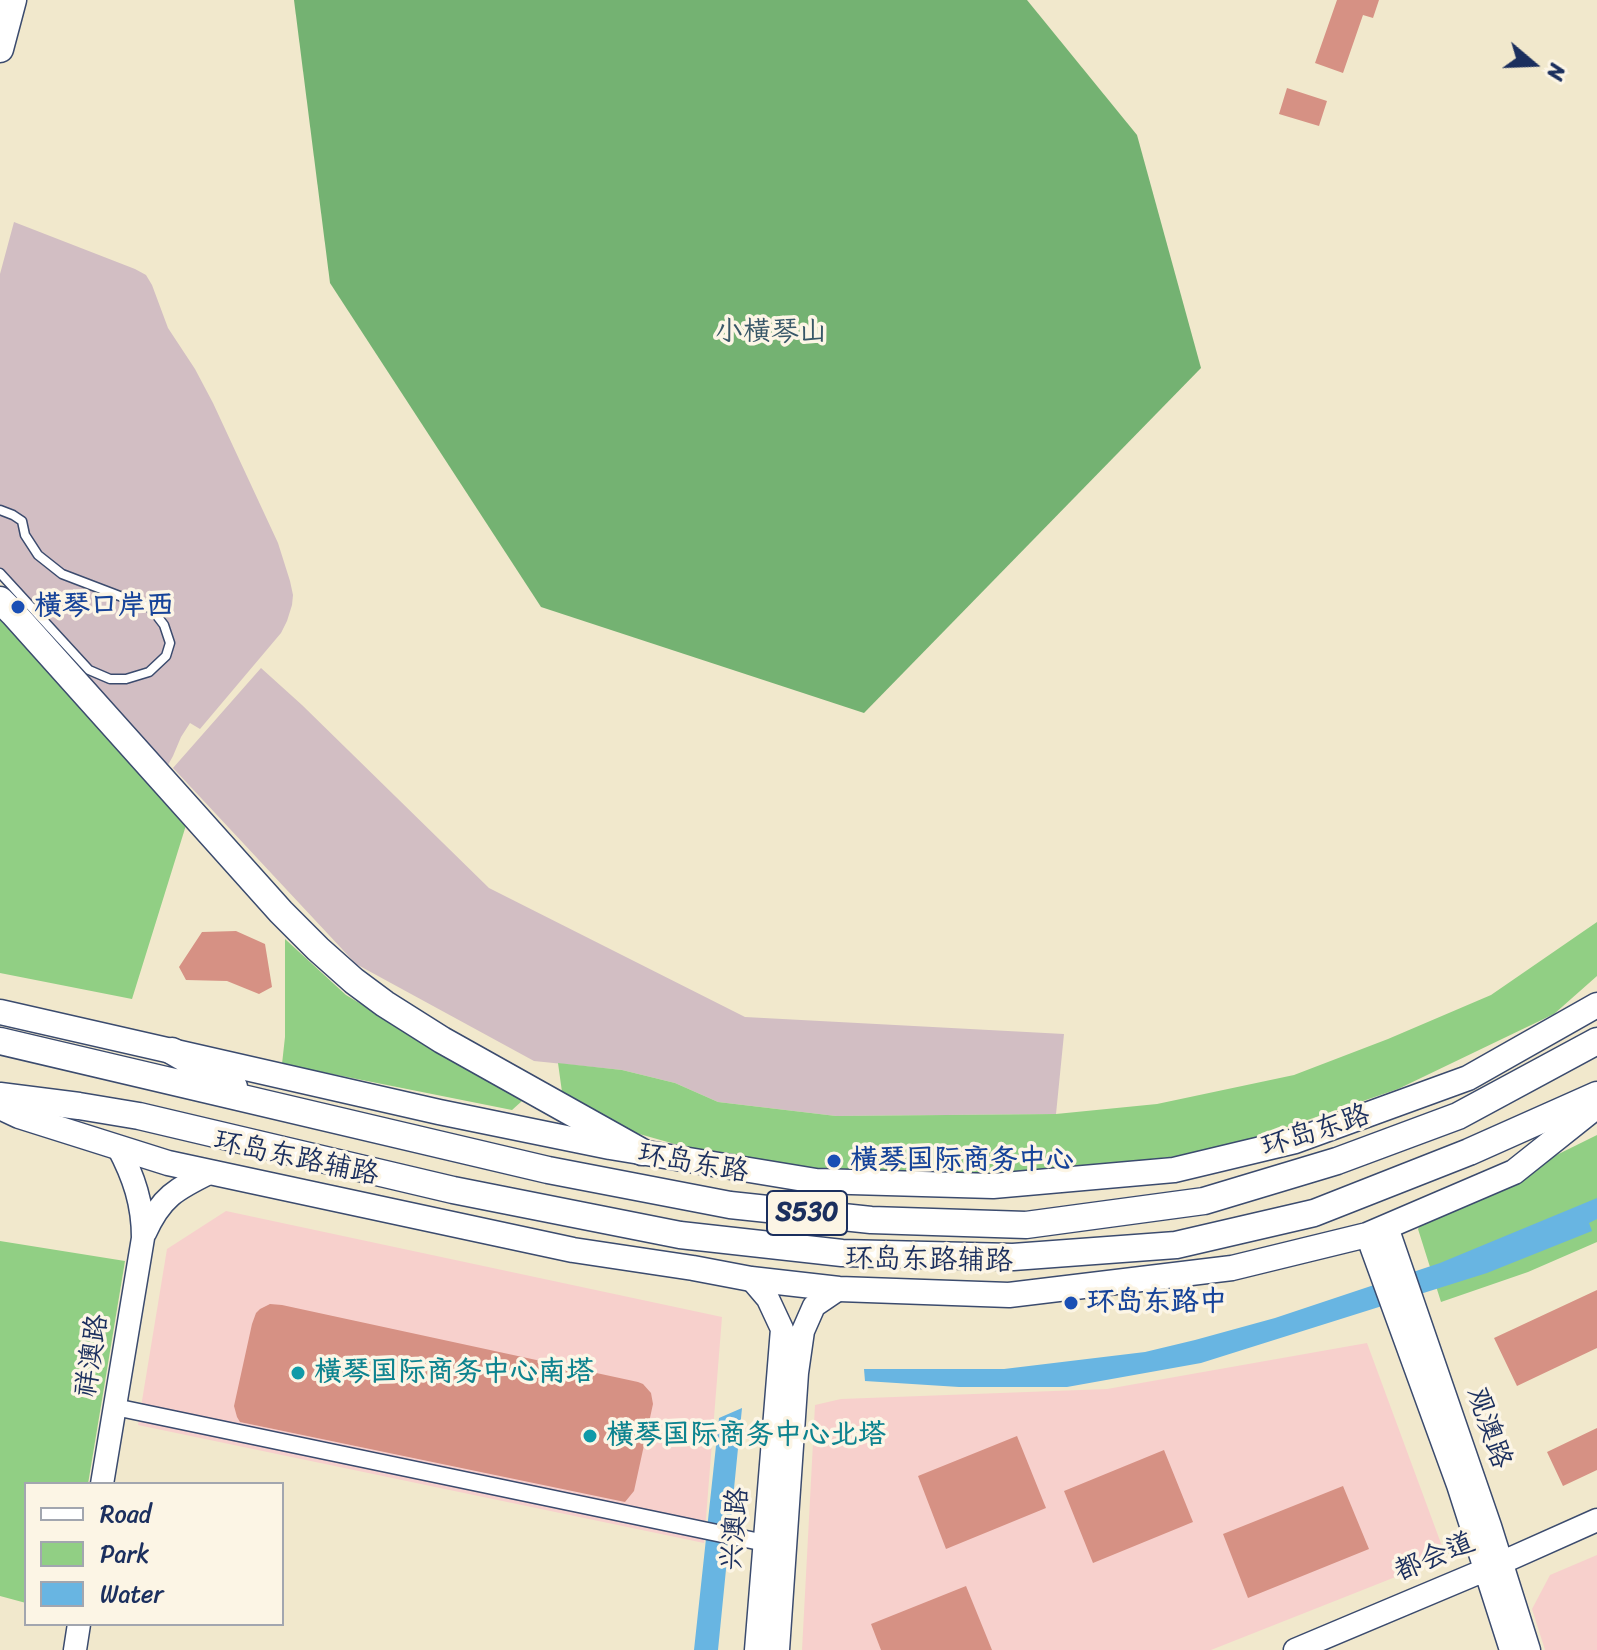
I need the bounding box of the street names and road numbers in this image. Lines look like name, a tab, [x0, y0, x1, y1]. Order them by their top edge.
street label: 环岛东路	[1258, 1099, 1374, 1165]
street label: 环岛东路辅路	[210, 1125, 382, 1193]
street label: 环岛东路	[635, 1138, 751, 1190]
road number: S530	[767, 1191, 847, 1235]
street label: 环岛东路辅路	[845, 1243, 1013, 1279]
street label: 祥澳路	[70, 1312, 116, 1400]
street label: 观澳路	[1458, 1383, 1518, 1473]
street label: 兴澳路	[716, 1486, 756, 1572]
street label: 都会道	[1390, 1526, 1480, 1590]

